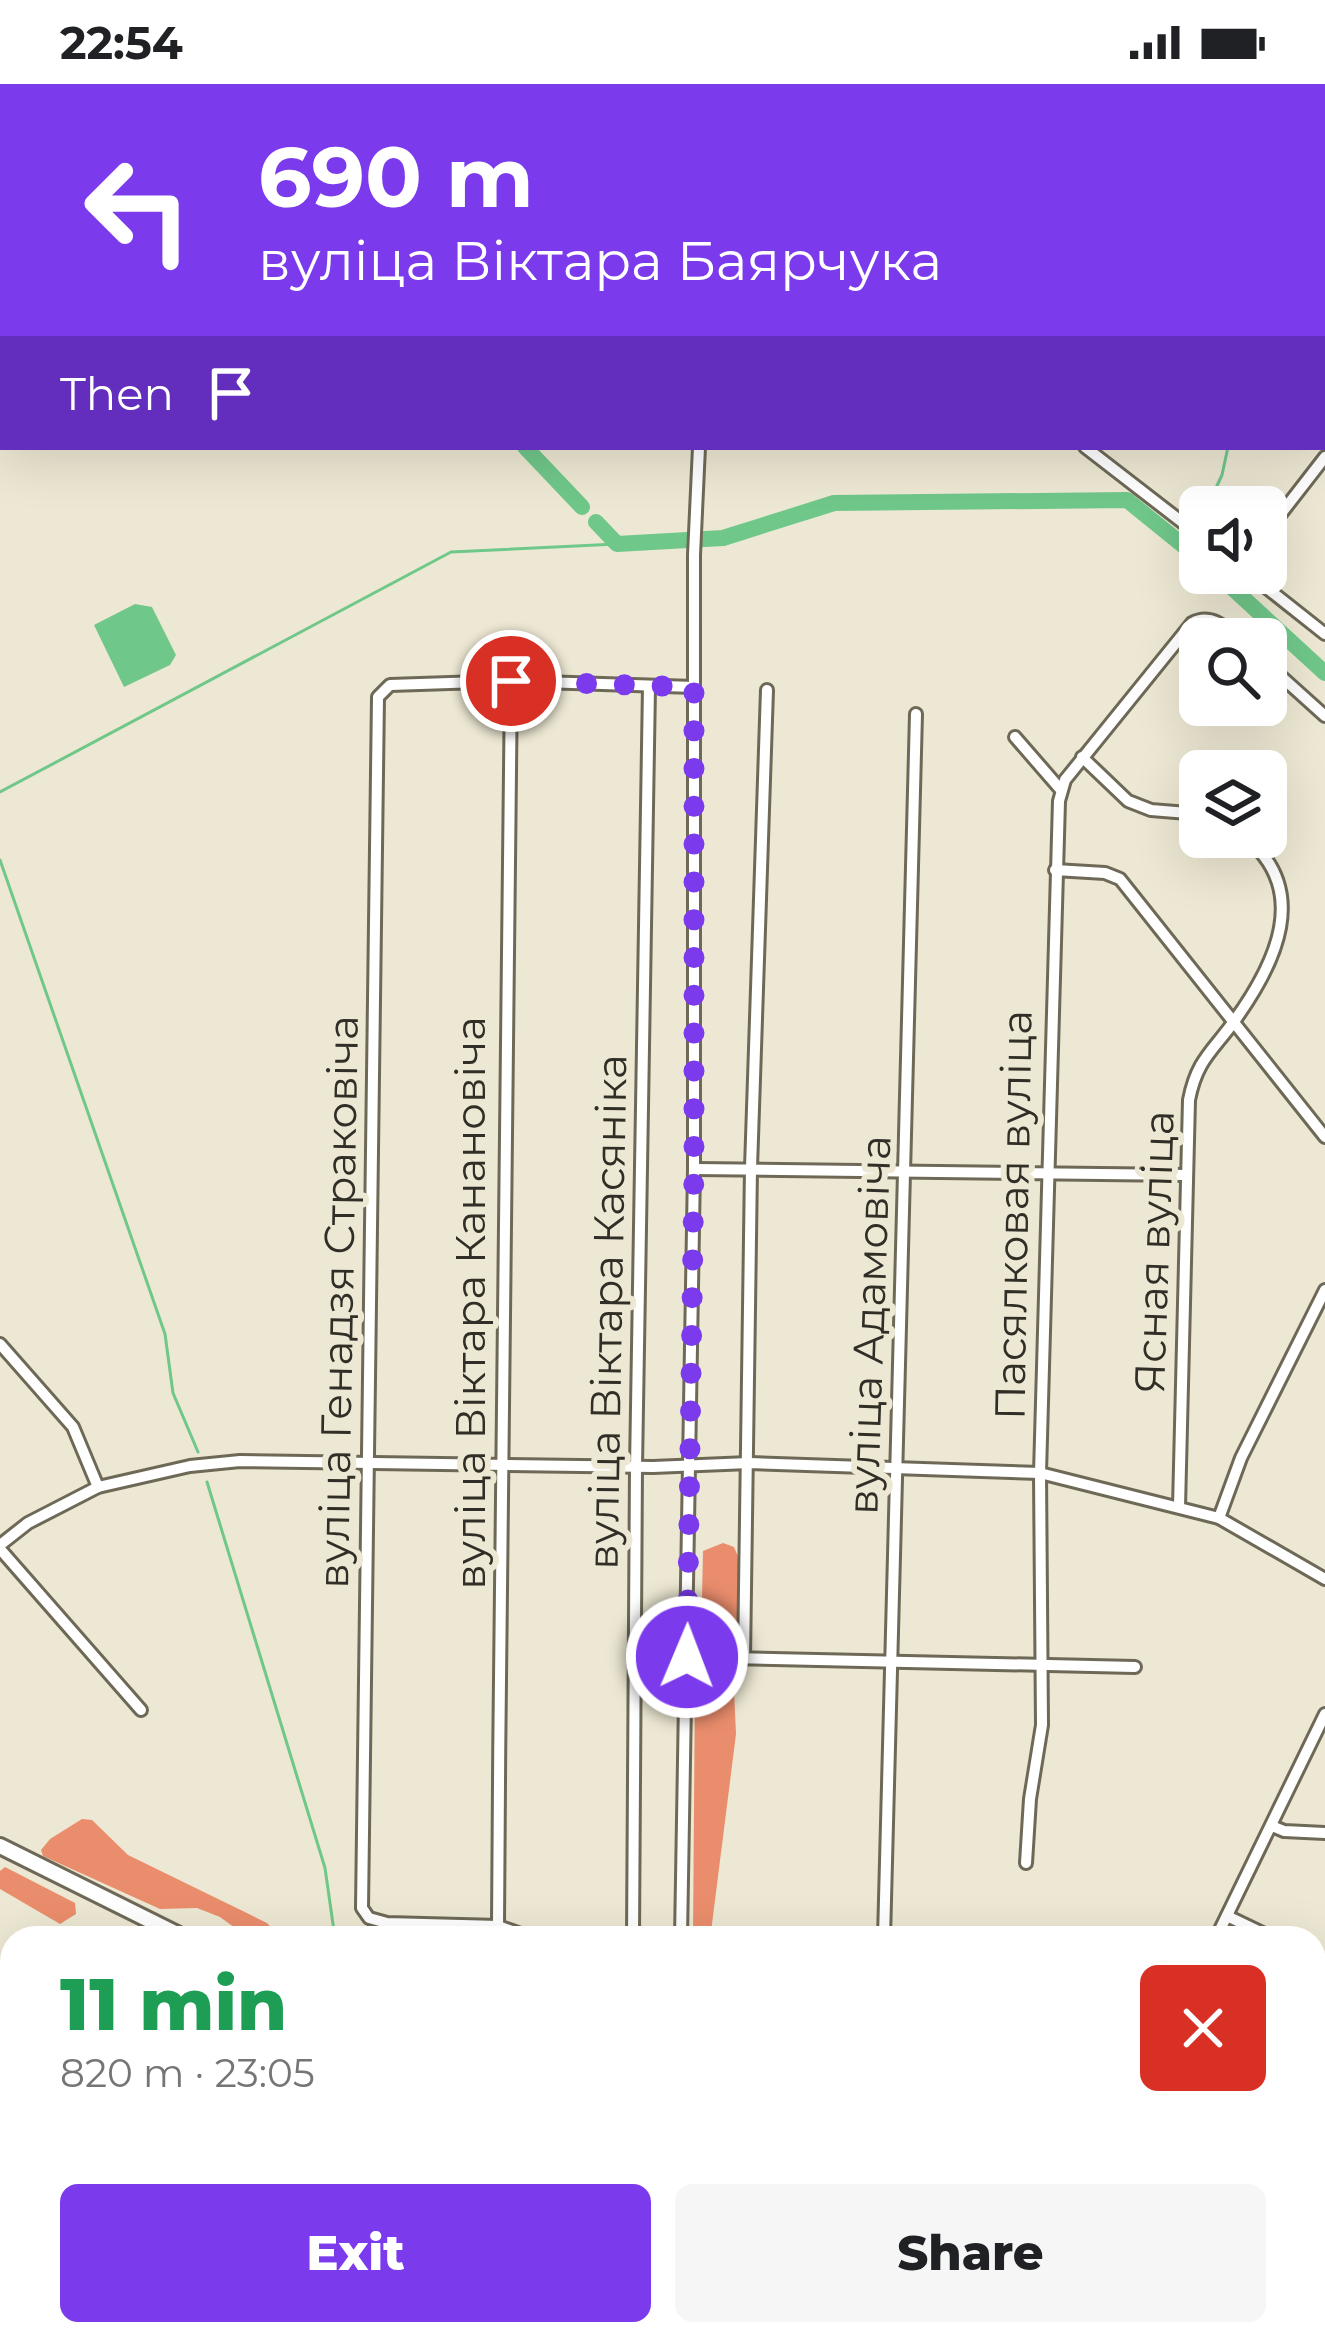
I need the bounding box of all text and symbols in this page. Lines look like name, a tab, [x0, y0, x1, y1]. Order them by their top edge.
text: 22:54	[60, 15, 183, 70]
text: 690 m	[258, 126, 534, 228]
icon: left	[60, 132, 216, 288]
text: вуліца Віктара Баярчука	[258, 228, 942, 294]
icon: arrive	[198, 360, 264, 426]
text: Then	[60, 366, 174, 421]
map controls	[1179, 486, 1287, 858]
button: sound	[1179, 486, 1287, 594]
button: search	[1179, 618, 1287, 726]
pin	[460, 630, 562, 732]
icon: arrive	[478, 648, 544, 714]
button: layers	[1179, 750, 1287, 858]
street label: Пасялковая вуліца	[983, 1010, 1043, 1420]
street label: вуліца Генадзя Страковіча	[307, 1015, 369, 1589]
street label: вуліца Віктара Канановіча	[444, 1016, 496, 1590]
street label: вуліца Віктара Касяніка	[577, 1054, 637, 1570]
street label: Ясная вуліца	[1123, 1110, 1185, 1394]
street label: вуліца Адамовіча	[836, 1134, 902, 1516]
position arrow	[624, 1594, 750, 1720]
text: 11 min	[60, 1960, 287, 2048]
button: close	[1140, 1965, 1266, 2091]
text: 820 m · 23:05	[60, 2049, 315, 2097]
button: Exit	[60, 2184, 651, 2322]
button: Share	[675, 2184, 1266, 2322]

